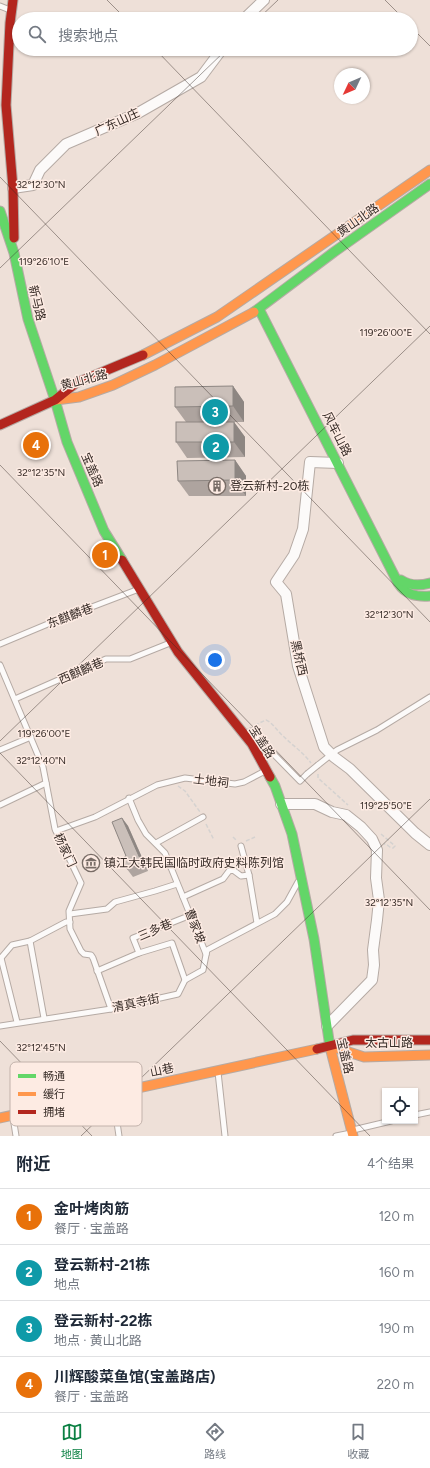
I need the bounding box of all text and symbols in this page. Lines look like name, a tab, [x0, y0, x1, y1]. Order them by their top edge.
search box	[12, 12, 418, 56]
icon: search	[26, 23, 48, 45]
text: 搜索地点	[58, 27, 118, 45]
north arrow	[334, 68, 370, 104]
street label: 广东山庄	[92, 106, 142, 138]
text: 32°12'30"N	[16, 178, 66, 191]
street label: 黄山北路	[334, 200, 382, 240]
text: 119°26'10"E	[19, 255, 69, 268]
street label: 新马路	[26, 284, 48, 322]
text: 119°26'00"E	[360, 326, 412, 339]
street label: 黄山北路	[59, 367, 109, 393]
pin: 3	[202, 397, 228, 427]
street label: 风车山路	[320, 409, 354, 459]
pin: 4	[23, 430, 49, 460]
pin: 2	[203, 432, 229, 462]
street label: 宝盖路	[79, 451, 105, 489]
text: 32°12'35"N	[17, 466, 65, 479]
building icon: 登云新村-20栋	[207, 476, 227, 496]
place label: 登云新村-20栋	[230, 479, 309, 493]
pin: 1	[92, 540, 118, 570]
street label: 东麒麟巷	[45, 601, 95, 631]
text: 32°12'30"N	[364, 608, 414, 621]
street label: 黑桥西	[288, 639, 310, 677]
your location	[205, 650, 225, 670]
street label: 西麒麟巷	[56, 655, 106, 687]
street label: 宝盖路	[246, 723, 278, 761]
text: 119°26'00"E	[18, 727, 70, 740]
text: 32°12'40"N	[16, 754, 66, 767]
street label: 土地祠	[192, 772, 230, 790]
text: 119°25'50"E	[360, 799, 412, 812]
street label: 杨家门	[51, 831, 79, 869]
museum icon: 镇江大韩民国临时政府史料陈列馆	[81, 853, 101, 873]
place label: 镇江大韩民国临时政府史料陈列馆	[104, 856, 284, 870]
text: 32°12'35"N	[365, 896, 413, 909]
street label: 曹家坡	[182, 907, 208, 945]
street label: 三多巷	[136, 917, 174, 943]
street label: 清真寺街	[111, 991, 161, 1015]
street label: 太古山路	[365, 1036, 413, 1050]
street label: 宝盖路	[334, 1037, 356, 1075]
text: 32°12'45"N	[16, 1041, 66, 1054]
street label: 山巷	[149, 1061, 175, 1079]
legend	[10, 1062, 142, 1126]
text: 畅通	[43, 1070, 65, 1083]
text: 缓行	[43, 1088, 65, 1101]
map controls	[382, 1088, 418, 1124]
button: locate	[382, 1088, 418, 1124]
text: 拥堵	[43, 1106, 65, 1119]
text: 附近	[16, 1154, 50, 1174]
text: 4个结果	[367, 1156, 414, 1171]
text: 金叶烤肉筋	[54, 1200, 129, 1218]
text: 1	[26, 1209, 32, 1224]
text: 120 m	[379, 1209, 414, 1224]
text: 餐厅 · 宝盖路	[54, 1221, 129, 1236]
text: 登云新村-21栋	[54, 1256, 150, 1274]
text: 2	[25, 1265, 33, 1280]
text: 160 m	[379, 1265, 414, 1280]
text: 地点	[54, 1277, 80, 1292]
text: 登云新村-22栋	[54, 1312, 153, 1330]
text: 3	[25, 1321, 33, 1336]
text: 190 m	[379, 1321, 414, 1336]
text: 地点 · 黄山北路	[54, 1333, 142, 1348]
text: 川辉酸菜鱼馆(宝盖路店)	[54, 1368, 215, 1386]
text: 4	[25, 1377, 33, 1392]
text: 220 m	[377, 1377, 414, 1392]
text: 餐厅 · 宝盖路	[54, 1389, 129, 1404]
tab: 地图	[61, 1421, 83, 1461]
tab: 路线	[204, 1421, 226, 1461]
tab: 收藏	[347, 1421, 369, 1461]

